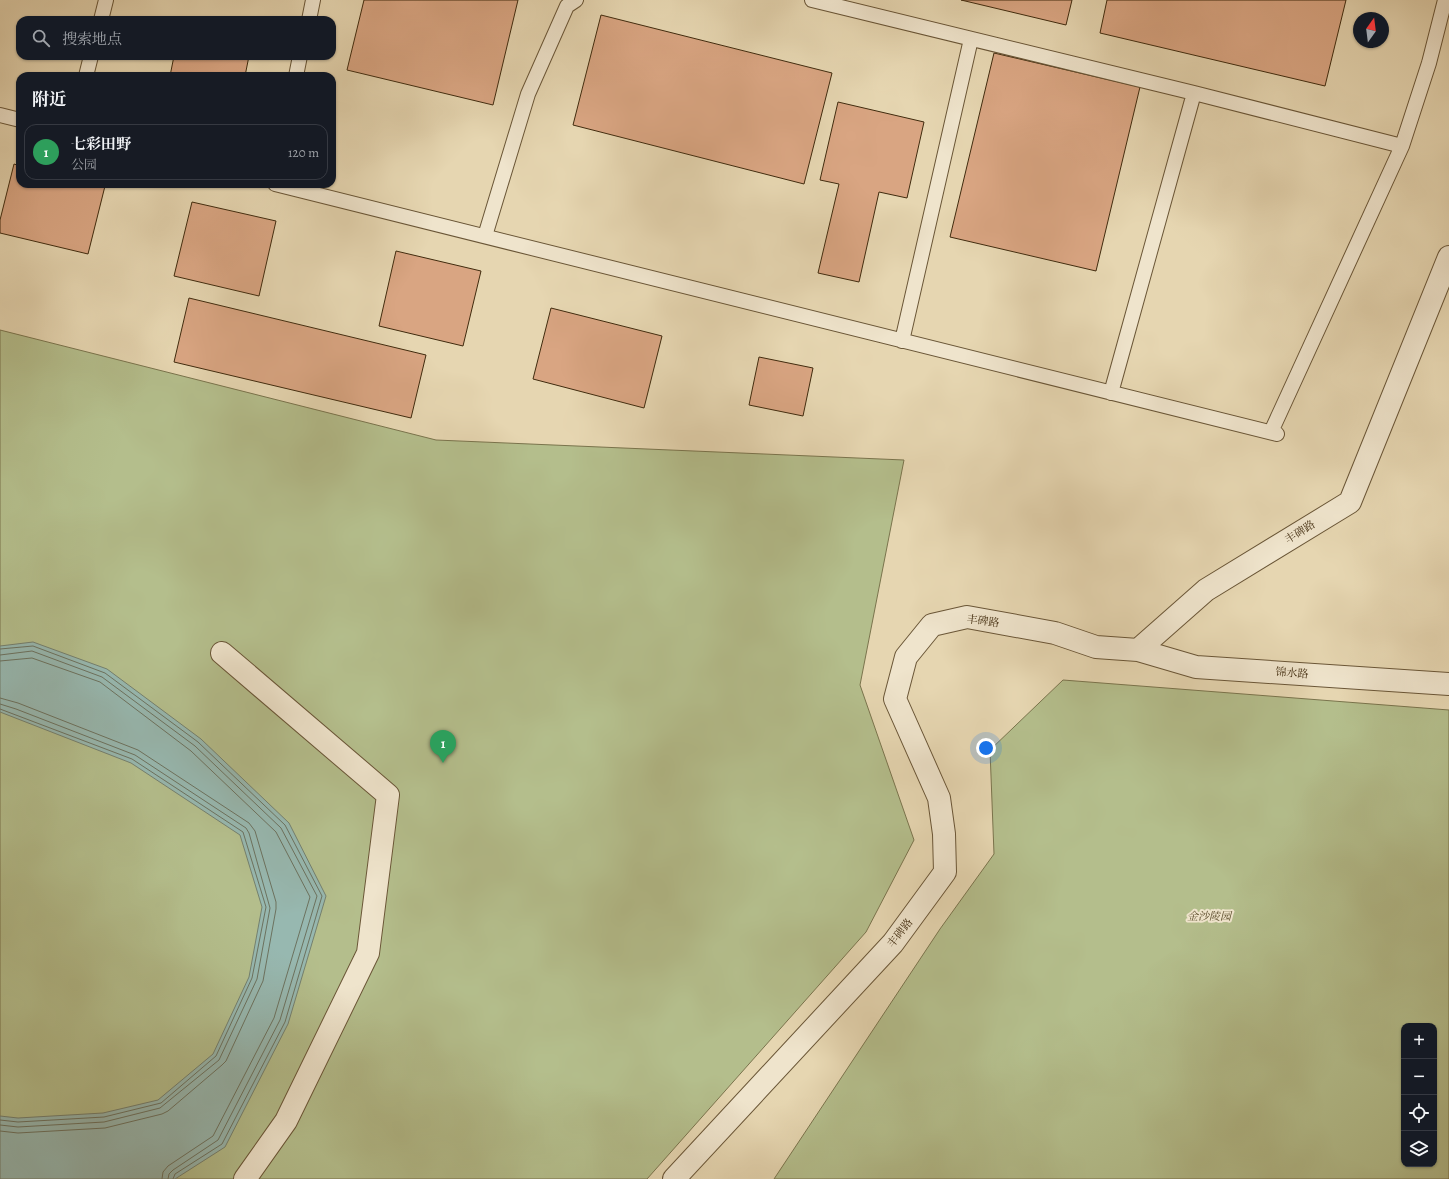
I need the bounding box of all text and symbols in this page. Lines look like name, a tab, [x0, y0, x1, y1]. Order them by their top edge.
north arrow	[1353, 12, 1389, 48]
search box	[16, 16, 336, 60]
icon: search	[30, 27, 52, 49]
text: 搜索地点	[62, 29, 122, 49]
text: 附近	[32, 88, 66, 111]
text: 七彩田野	[71, 134, 131, 154]
text: 1	[44, 144, 48, 161]
text: 120 m	[288, 144, 319, 161]
text: 公园	[71, 156, 97, 173]
street label: 丰碑路	[1282, 517, 1318, 547]
street label: 丰碑路	[966, 612, 1000, 630]
street label: 锦水路	[1275, 664, 1309, 682]
pin: 1	[430, 730, 456, 763]
your location	[976, 738, 996, 758]
park label: 金沙陵园	[1187, 909, 1233, 924]
street label: 丰碑路	[884, 915, 916, 951]
map controls	[1401, 1023, 1437, 1167]
button: +	[1401, 1023, 1437, 1059]
button: −	[1401, 1059, 1437, 1095]
button: locate	[1401, 1095, 1437, 1131]
button: layers	[1401, 1131, 1437, 1167]

